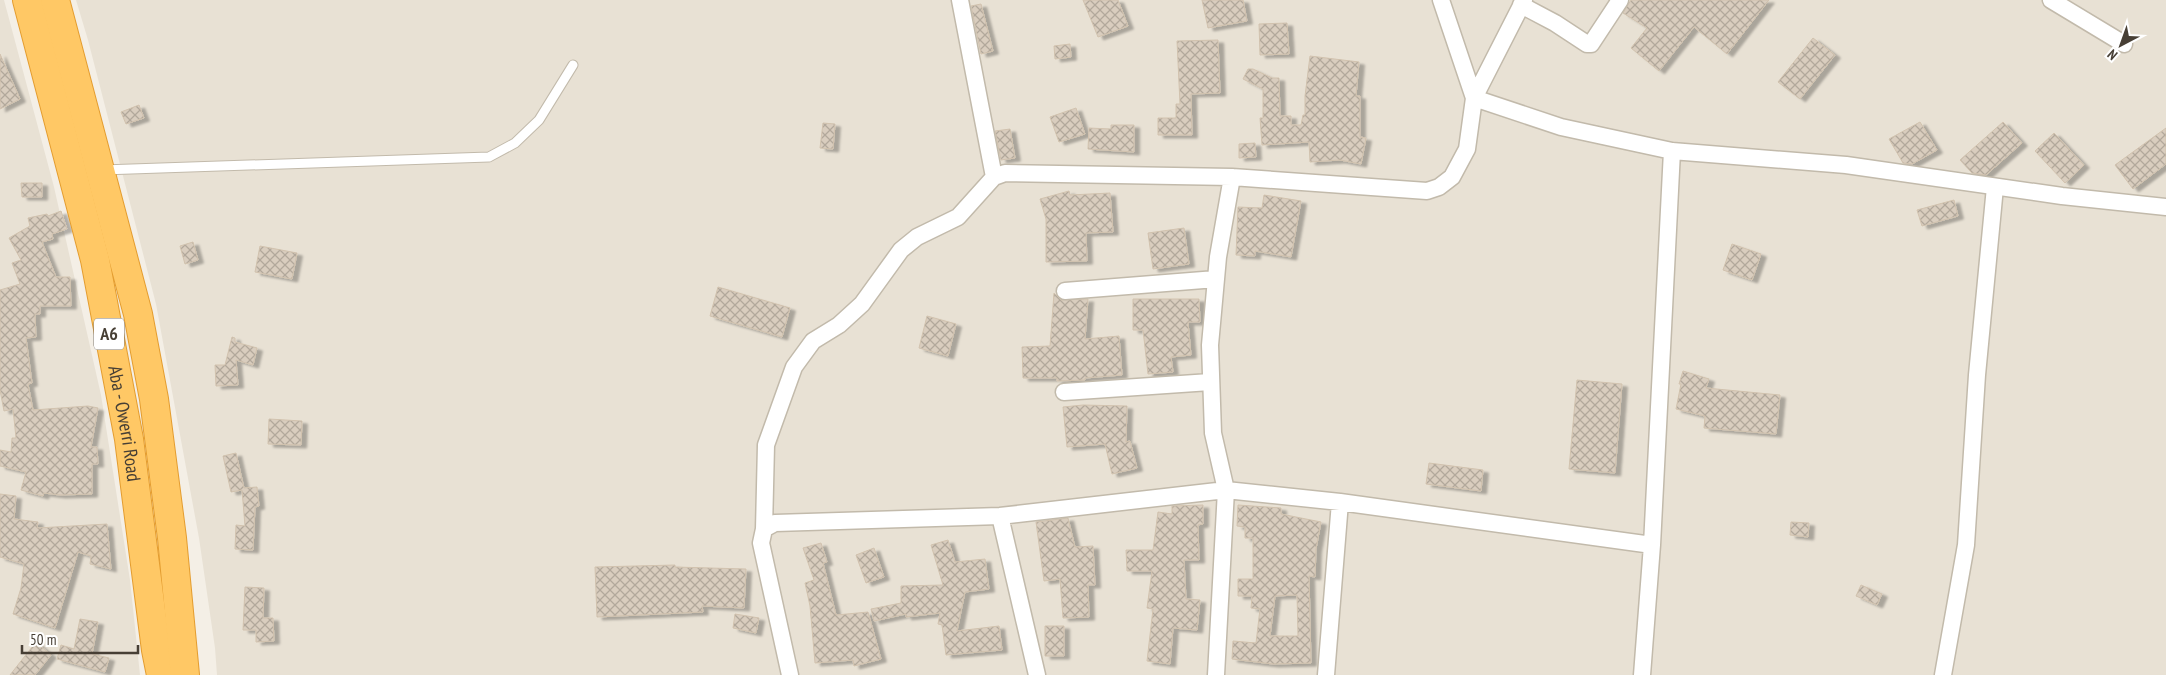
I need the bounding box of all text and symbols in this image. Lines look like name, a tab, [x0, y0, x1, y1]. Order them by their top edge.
north arrow	[2096, 20, 2146, 70]
text: N	[2104, 46, 2121, 64]
road number: A6	[94, 318, 124, 349]
street label: Aba - Owerri Road	[103, 363, 146, 483]
scale bar	[22, 622, 139, 654]
text: 50 m	[30, 630, 56, 649]

